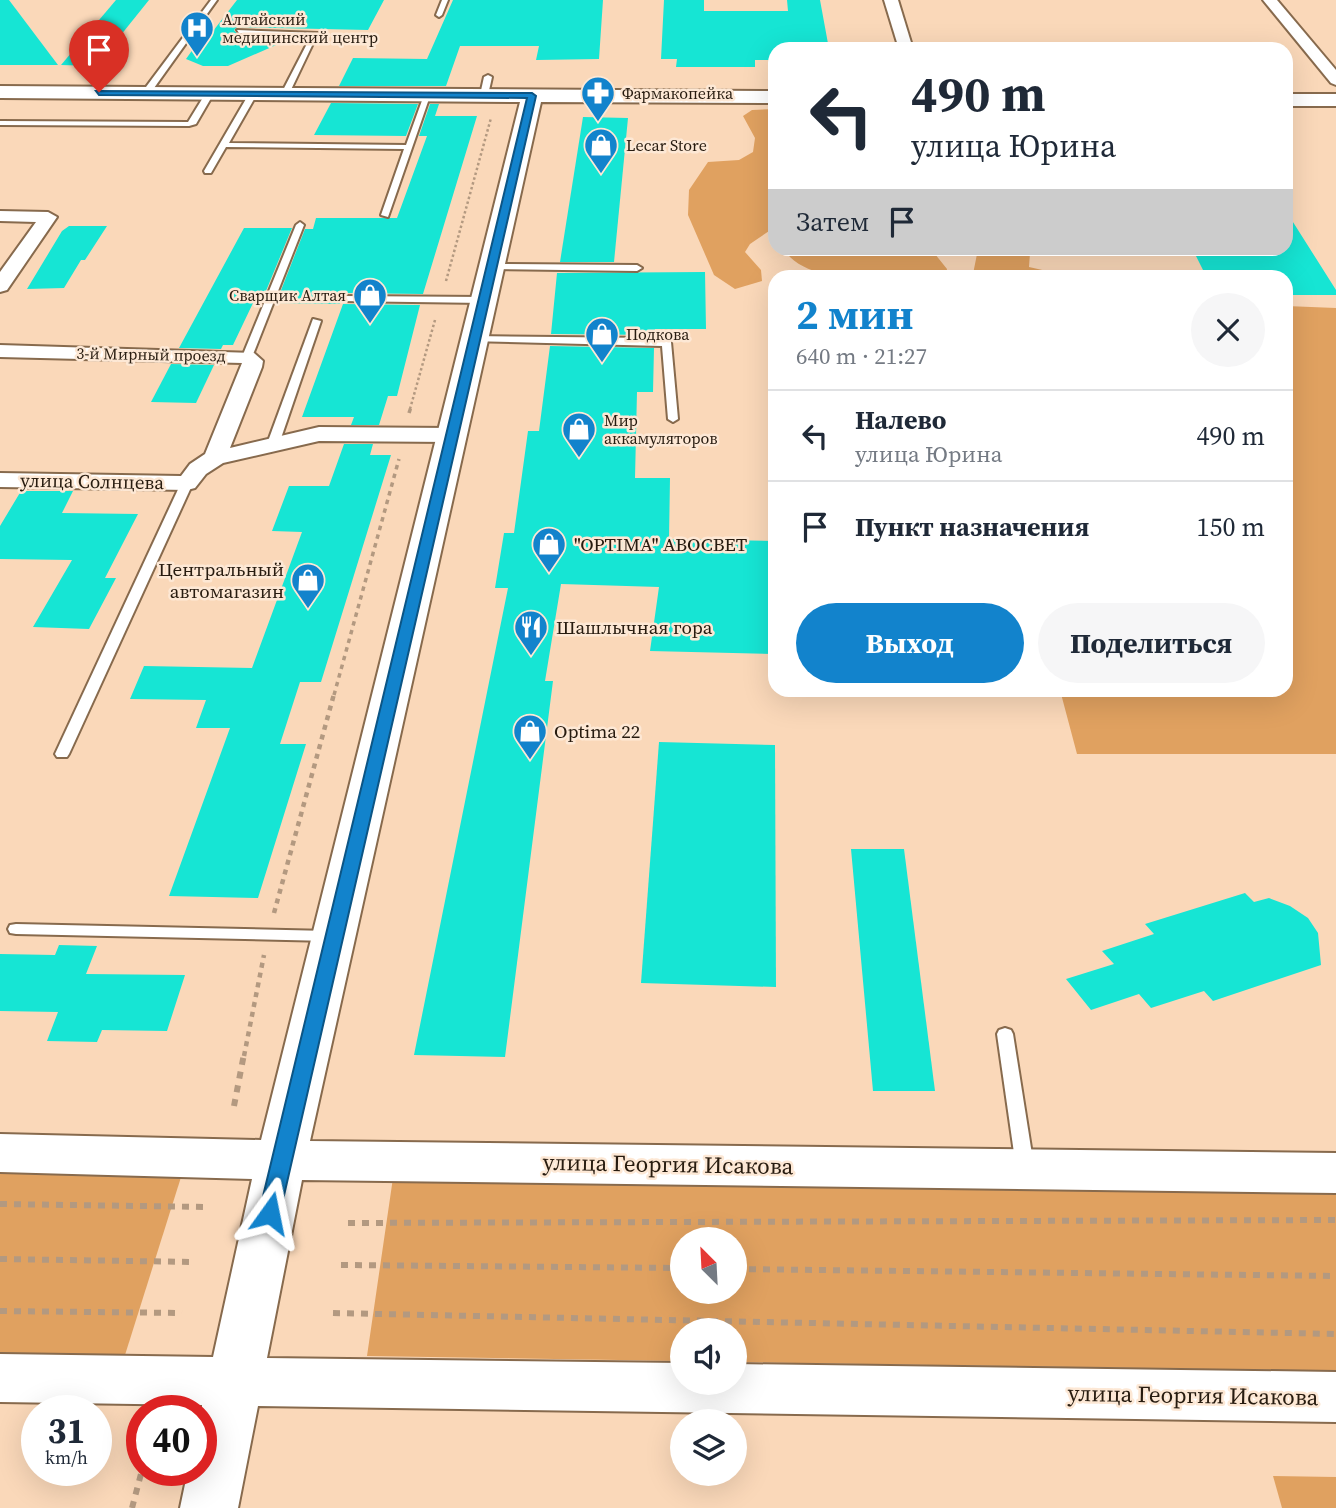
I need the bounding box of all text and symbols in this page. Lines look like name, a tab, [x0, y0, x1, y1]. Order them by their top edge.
place label: Алтайский медицинский центр	[222, 8, 378, 48]
hospital icon: Алтайский медицинский центр	[178, 9, 216, 58]
pin	[69, 20, 129, 92]
icon: arrive	[80, 31, 118, 69]
text: 490 m	[911, 60, 1046, 127]
icon: left	[796, 70, 887, 161]
pharmacy icon: Фармакопейка	[579, 74, 617, 123]
place label: Фармакопейка	[622, 82, 734, 104]
text: улица Юрина	[911, 124, 1116, 168]
shop icon: Lecar Store	[582, 126, 620, 175]
place label: Lecar Store	[626, 134, 707, 156]
icon: arrive	[883, 203, 921, 241]
text: Затем	[796, 204, 869, 240]
shop icon: Сварщик Алтая	[351, 276, 389, 325]
place label: Сварщик Алтая	[229, 284, 346, 306]
text: 2 мин	[796, 285, 913, 343]
button: close	[1191, 293, 1265, 367]
shop icon: Подкова	[583, 315, 621, 364]
place label: Подкова	[626, 323, 690, 345]
text: 640 m · 21:27	[796, 340, 927, 372]
street label: 3-й Мирный проезд	[76, 342, 226, 366]
text: Налево	[855, 402, 946, 438]
place label: Мир аккамуляторов	[604, 409, 718, 449]
shop icon: Мир аккамуляторов	[560, 410, 598, 459]
icon: left	[796, 417, 834, 455]
text: 490 m	[1197, 418, 1265, 454]
text: улица Юрина	[855, 438, 1002, 470]
street label: улица Солнцева	[20, 467, 165, 495]
icon: arrive	[796, 508, 834, 546]
text: Пункт назначения	[855, 509, 1089, 545]
text: 150 m	[1197, 509, 1265, 545]
shop icon: "OPTIMA" АВОСВЕТ	[530, 525, 568, 574]
place label: "OPTIMA" АВОСВЕТ	[574, 531, 748, 557]
place label: Центральный автомагазин	[158, 556, 284, 604]
shop icon: Центральный автомагазин	[289, 561, 327, 610]
button: Выход	[796, 603, 1024, 683]
button: Поделиться	[1038, 603, 1265, 683]
restaurant icon: Шашлычная гора	[512, 608, 550, 657]
place label: Шашлычная гора	[556, 614, 713, 640]
shop icon: Optima 22	[511, 712, 549, 761]
place label: Optima 22	[554, 718, 640, 744]
street label: улица Георгия Исакова	[542, 1146, 794, 1182]
position arrow	[233, 1176, 307, 1250]
north arrow	[670, 1227, 747, 1304]
map controls	[670, 1227, 747, 1486]
button: sound	[670, 1318, 747, 1395]
street label: улица Георгия Исакова	[1067, 1377, 1319, 1413]
speed limit sign: 40	[126, 1395, 217, 1486]
text: 31	[48, 1407, 85, 1455]
button: layers	[670, 1409, 747, 1486]
text: km/h	[45, 1445, 88, 1470]

